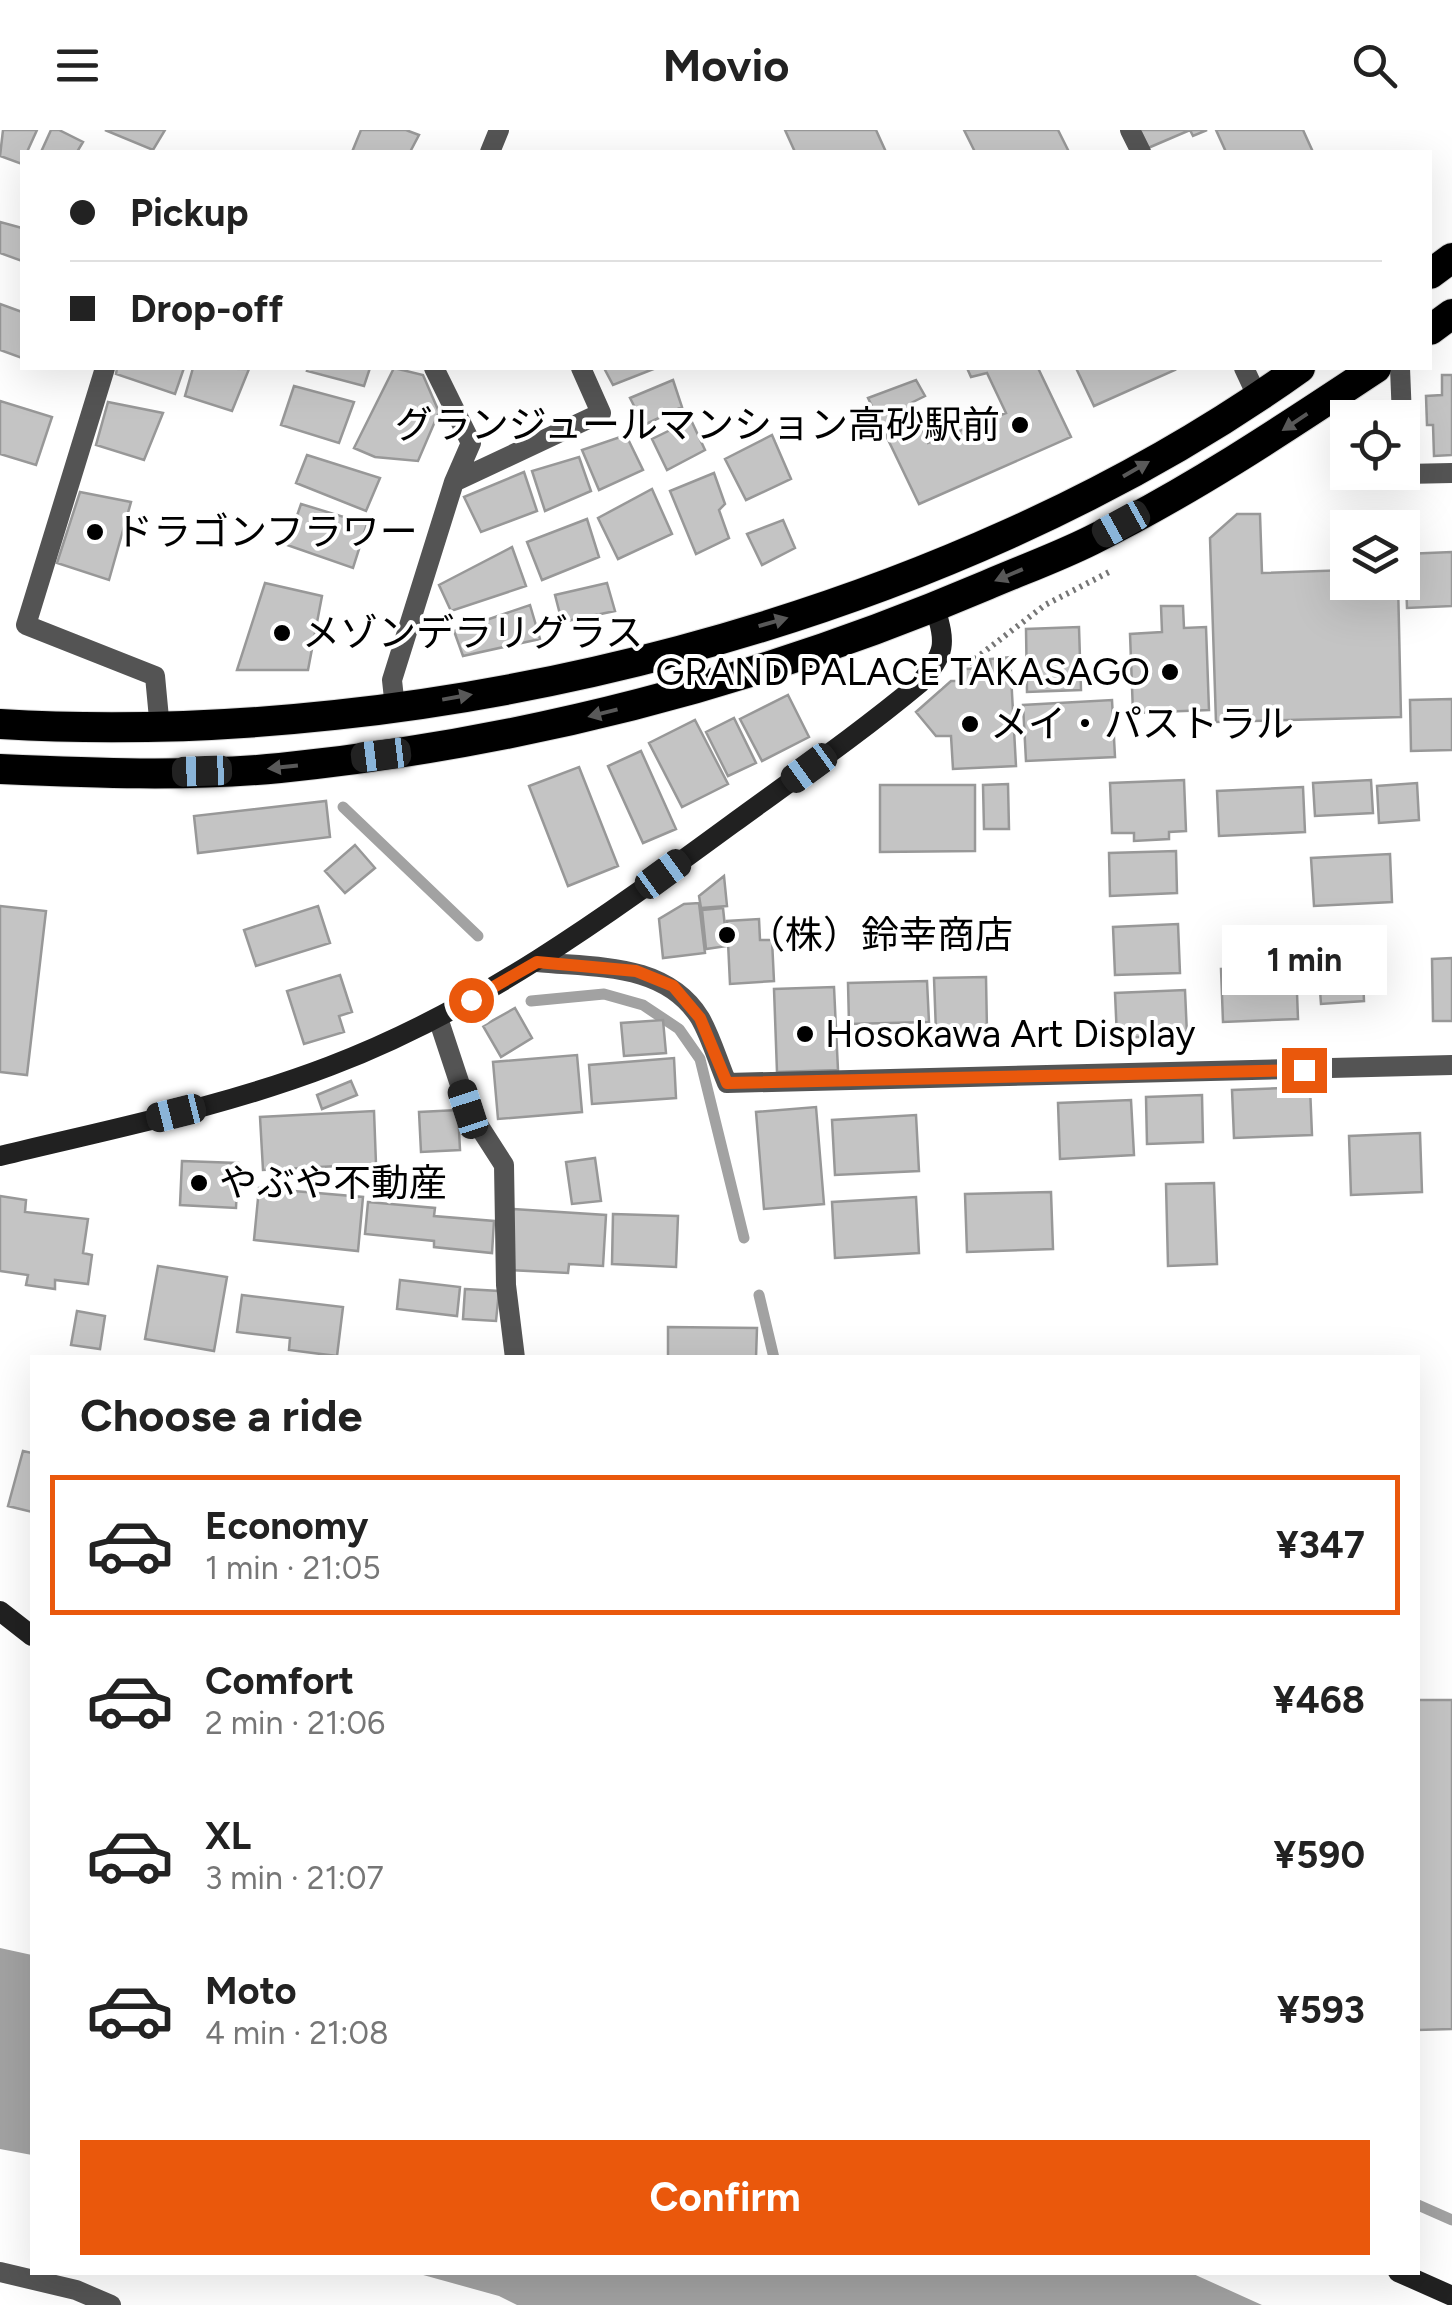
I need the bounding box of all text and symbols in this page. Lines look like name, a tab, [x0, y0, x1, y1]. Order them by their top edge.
icon: menu	[50, 38, 105, 93]
text: Movio	[663, 38, 789, 92]
icon: search	[1347, 38, 1402, 93]
text: Pickup	[130, 190, 248, 236]
text: Drop-off	[130, 286, 283, 332]
map controls	[1330, 400, 1420, 600]
button: locate	[1330, 400, 1420, 490]
place label: グランジュールマンション高砂駅前	[395, 402, 1000, 448]
one-way arrow	[1281, 412, 1309, 430]
marker: グランジュールマンション高砂駅前	[1009, 414, 1031, 436]
one-way arrow	[1122, 461, 1150, 478]
car	[1087, 496, 1155, 552]
place label: ドラゴンフラワー	[115, 509, 418, 555]
button: layers	[1330, 510, 1420, 600]
marker: ドラゴンフラワー	[84, 521, 106, 543]
one-way arrow	[994, 568, 1024, 584]
place label: メゾンデラリグラス	[302, 610, 643, 656]
one-way arrow	[758, 614, 789, 629]
marker: メゾンデラリグラス	[271, 622, 293, 644]
place label: GRAND PALACE TAKASAGO	[655, 649, 1150, 695]
marker: GRAND PALACE TAKASAGO	[1159, 661, 1181, 683]
one-way arrow	[442, 689, 473, 704]
place label: メイ・パストラル	[990, 701, 1294, 747]
one-way arrow	[587, 706, 618, 722]
marker: メイ・パストラル	[959, 713, 981, 735]
car	[349, 736, 413, 774]
car	[776, 738, 842, 798]
car	[171, 755, 233, 787]
one-way arrow	[266, 759, 298, 775]
car	[630, 844, 696, 904]
place label: （株）鈴幸商店	[747, 912, 1013, 958]
marker: （株）鈴幸商店	[716, 924, 738, 946]
callout: 1 min	[1222, 925, 1386, 995]
text: 1 min	[1267, 941, 1342, 979]
route start	[449, 978, 494, 1023]
place label: Hosokawa Art Display	[825, 1011, 1195, 1057]
marker: Hosokawa Art Display	[794, 1023, 816, 1045]
route end	[1282, 1048, 1327, 1093]
car	[444, 1076, 492, 1142]
car	[143, 1091, 209, 1135]
place label: やぶや不動産	[219, 1160, 447, 1206]
marker: やぶや不動産	[188, 1172, 210, 1194]
text: Choose a ride	[80, 1388, 362, 1442]
icon: car	[85, 1500, 175, 1590]
text: Economy	[205, 1503, 368, 1549]
text: ¥347	[1276, 1522, 1365, 1568]
text: 1 min · 21:05	[205, 1549, 381, 1587]
icon: car	[85, 1655, 175, 1745]
text: Comfort	[205, 1658, 354, 1704]
text: ¥468	[1273, 1677, 1365, 1723]
text: 2 min · 21:06	[205, 1704, 385, 1742]
icon: car	[85, 1810, 175, 1900]
text: XL	[205, 1813, 251, 1859]
text: ¥590	[1274, 1832, 1365, 1878]
text: 3 min · 21:07	[205, 1859, 384, 1897]
icon: car	[85, 1965, 175, 2055]
text: Moto	[205, 1968, 297, 2014]
text: ¥593	[1277, 1987, 1365, 2033]
text: 4 min · 21:08	[205, 2014, 389, 2052]
button: Confirm	[80, 2140, 1370, 2255]

